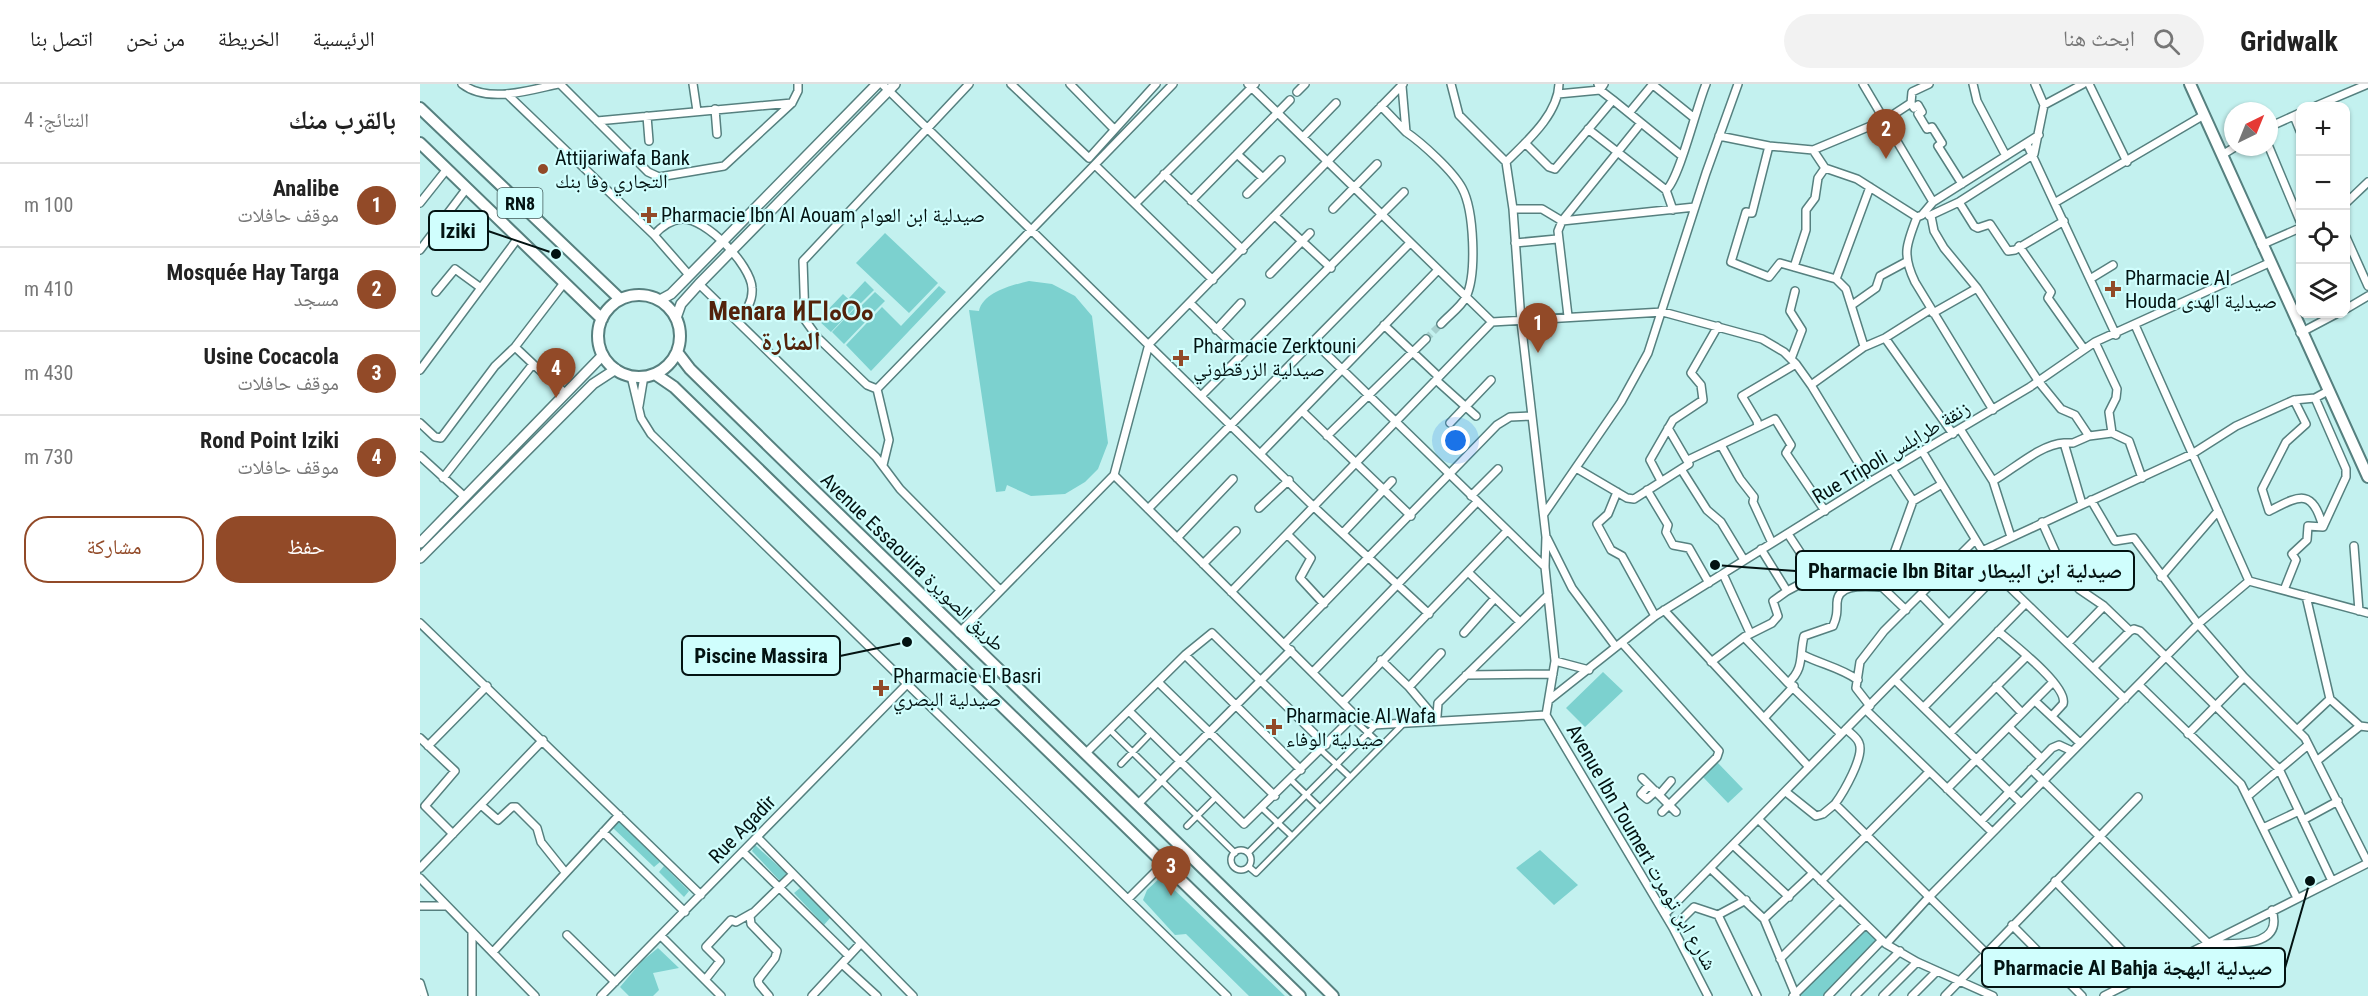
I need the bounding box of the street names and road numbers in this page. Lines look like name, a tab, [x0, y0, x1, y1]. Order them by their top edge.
road number: RN8	[498, 188, 542, 218]
street label: Rue Tripoli زنقة طرابلس	[1808, 396, 1974, 508]
street label: Avenue Essaouira طريق الصويرة	[816, 468, 1010, 656]
street label: Avenue Ibn Toumert شارع ابن تومرت	[1561, 720, 1722, 975]
street label: Rue Agadir	[704, 790, 780, 868]

